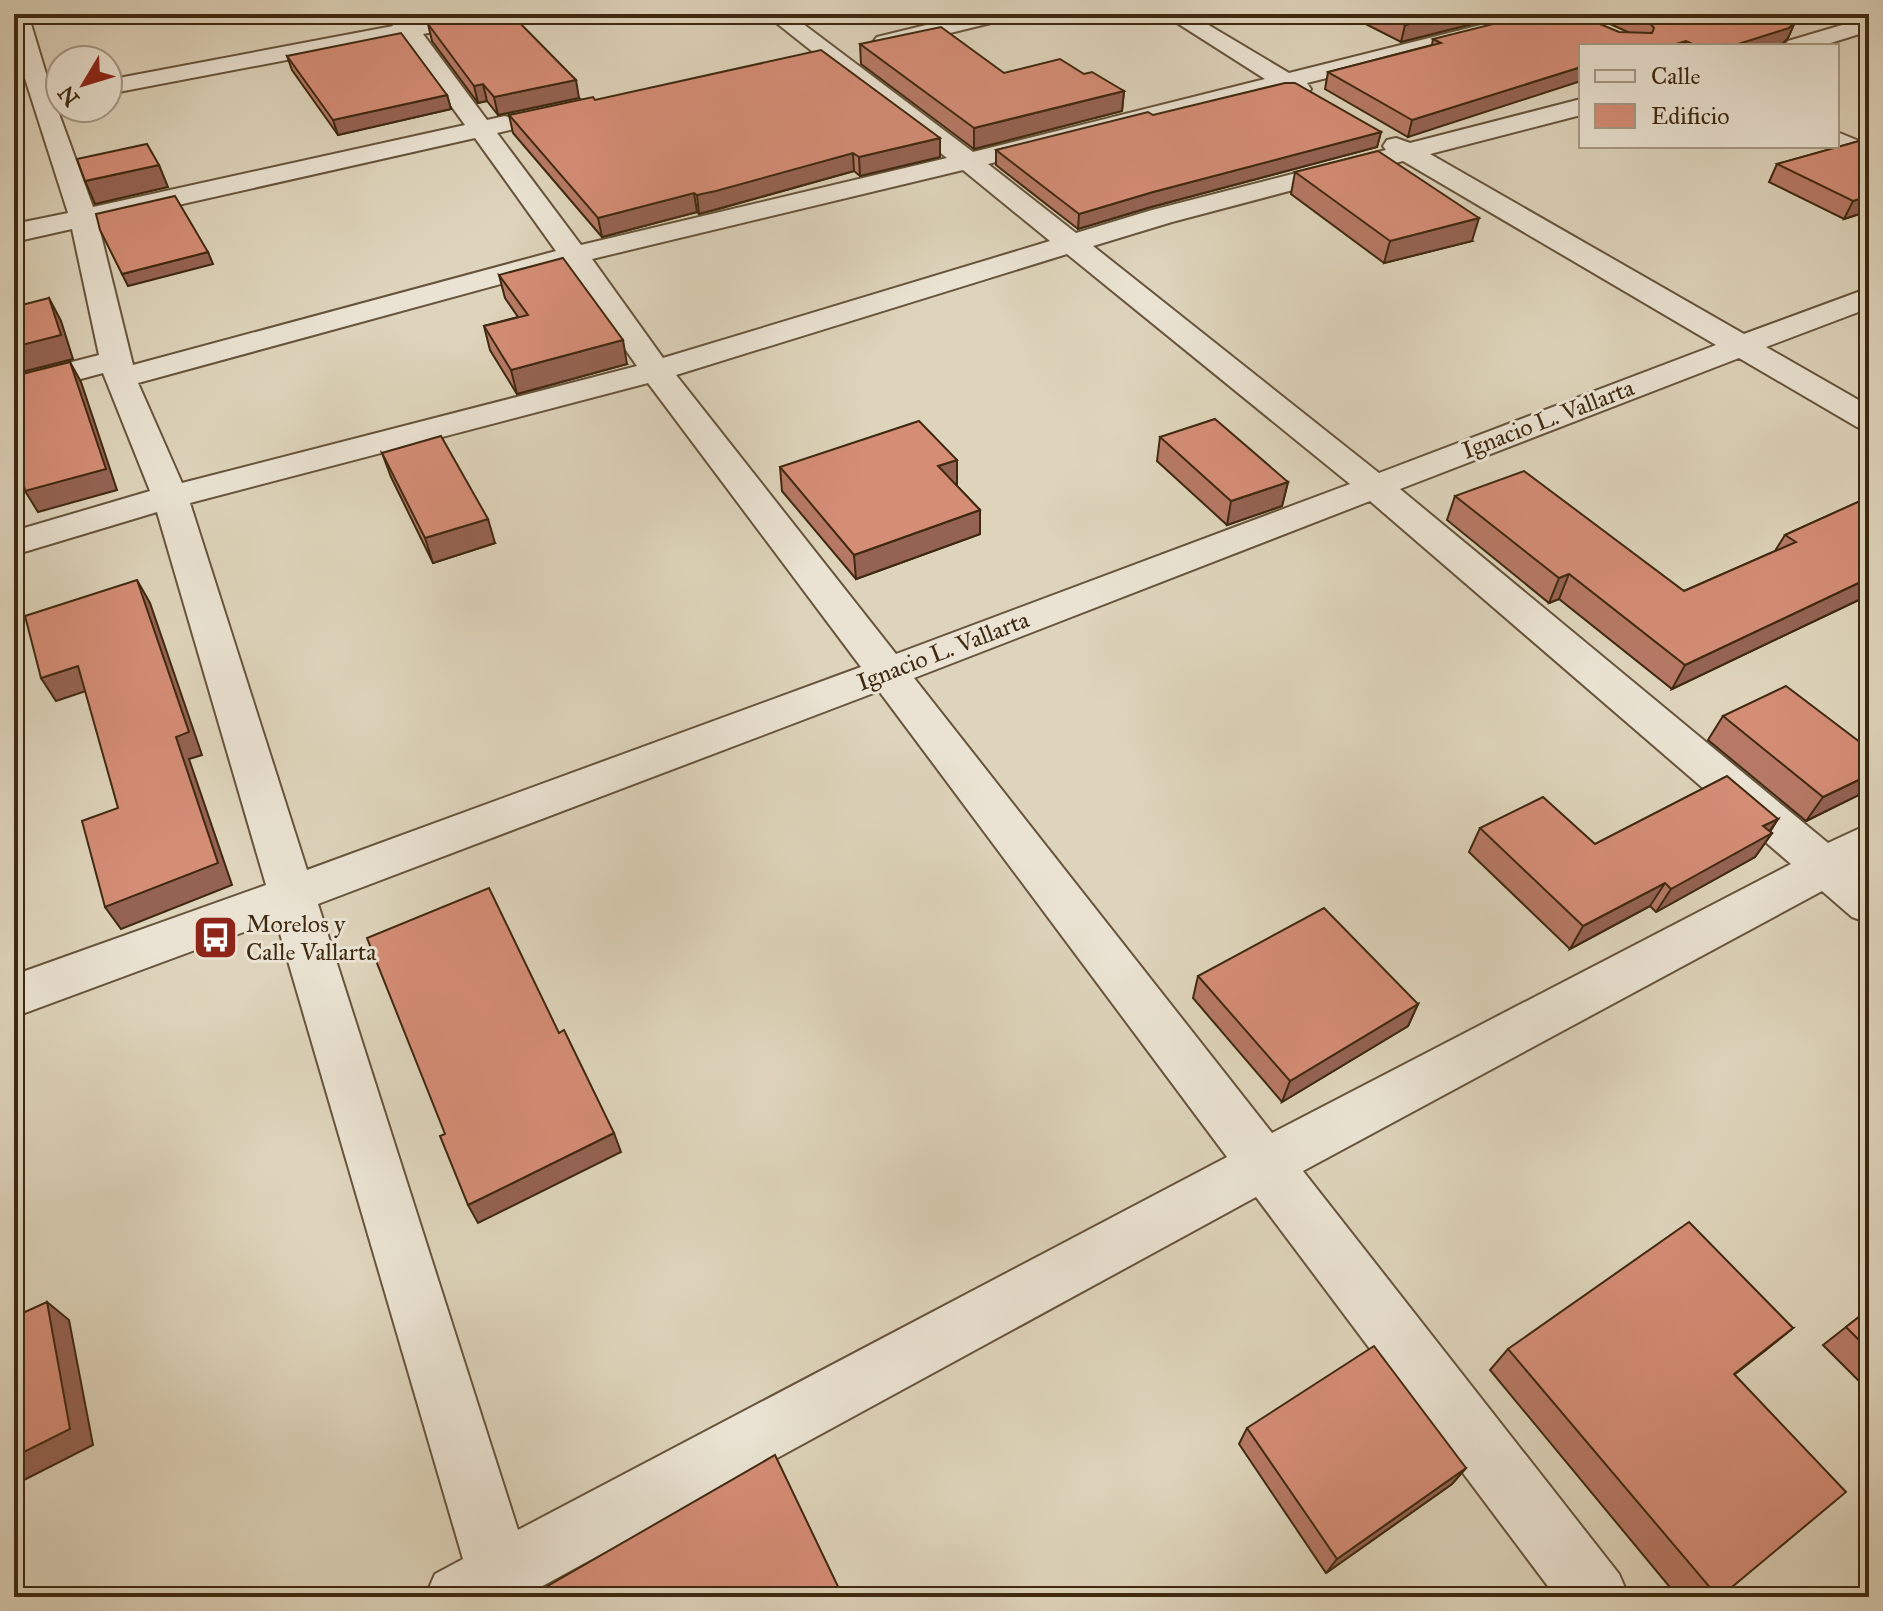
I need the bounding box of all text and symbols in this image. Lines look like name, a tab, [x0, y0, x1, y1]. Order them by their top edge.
north arrow	[44, 44, 124, 124]
legend	[1579, 44, 1839, 148]
text: Calle	[1651, 61, 1700, 91]
text: N	[52, 80, 85, 112]
text: Edificio	[1651, 101, 1730, 131]
street label: Ignacio L. Vallarta	[1458, 372, 1639, 466]
street label: Ignacio L. Vallarta	[853, 604, 1034, 698]
place label: Morelos y Calle Vallarta	[246, 909, 377, 967]
bus stop icon: Morelos y Calle Vallarta	[191, 914, 239, 962]

